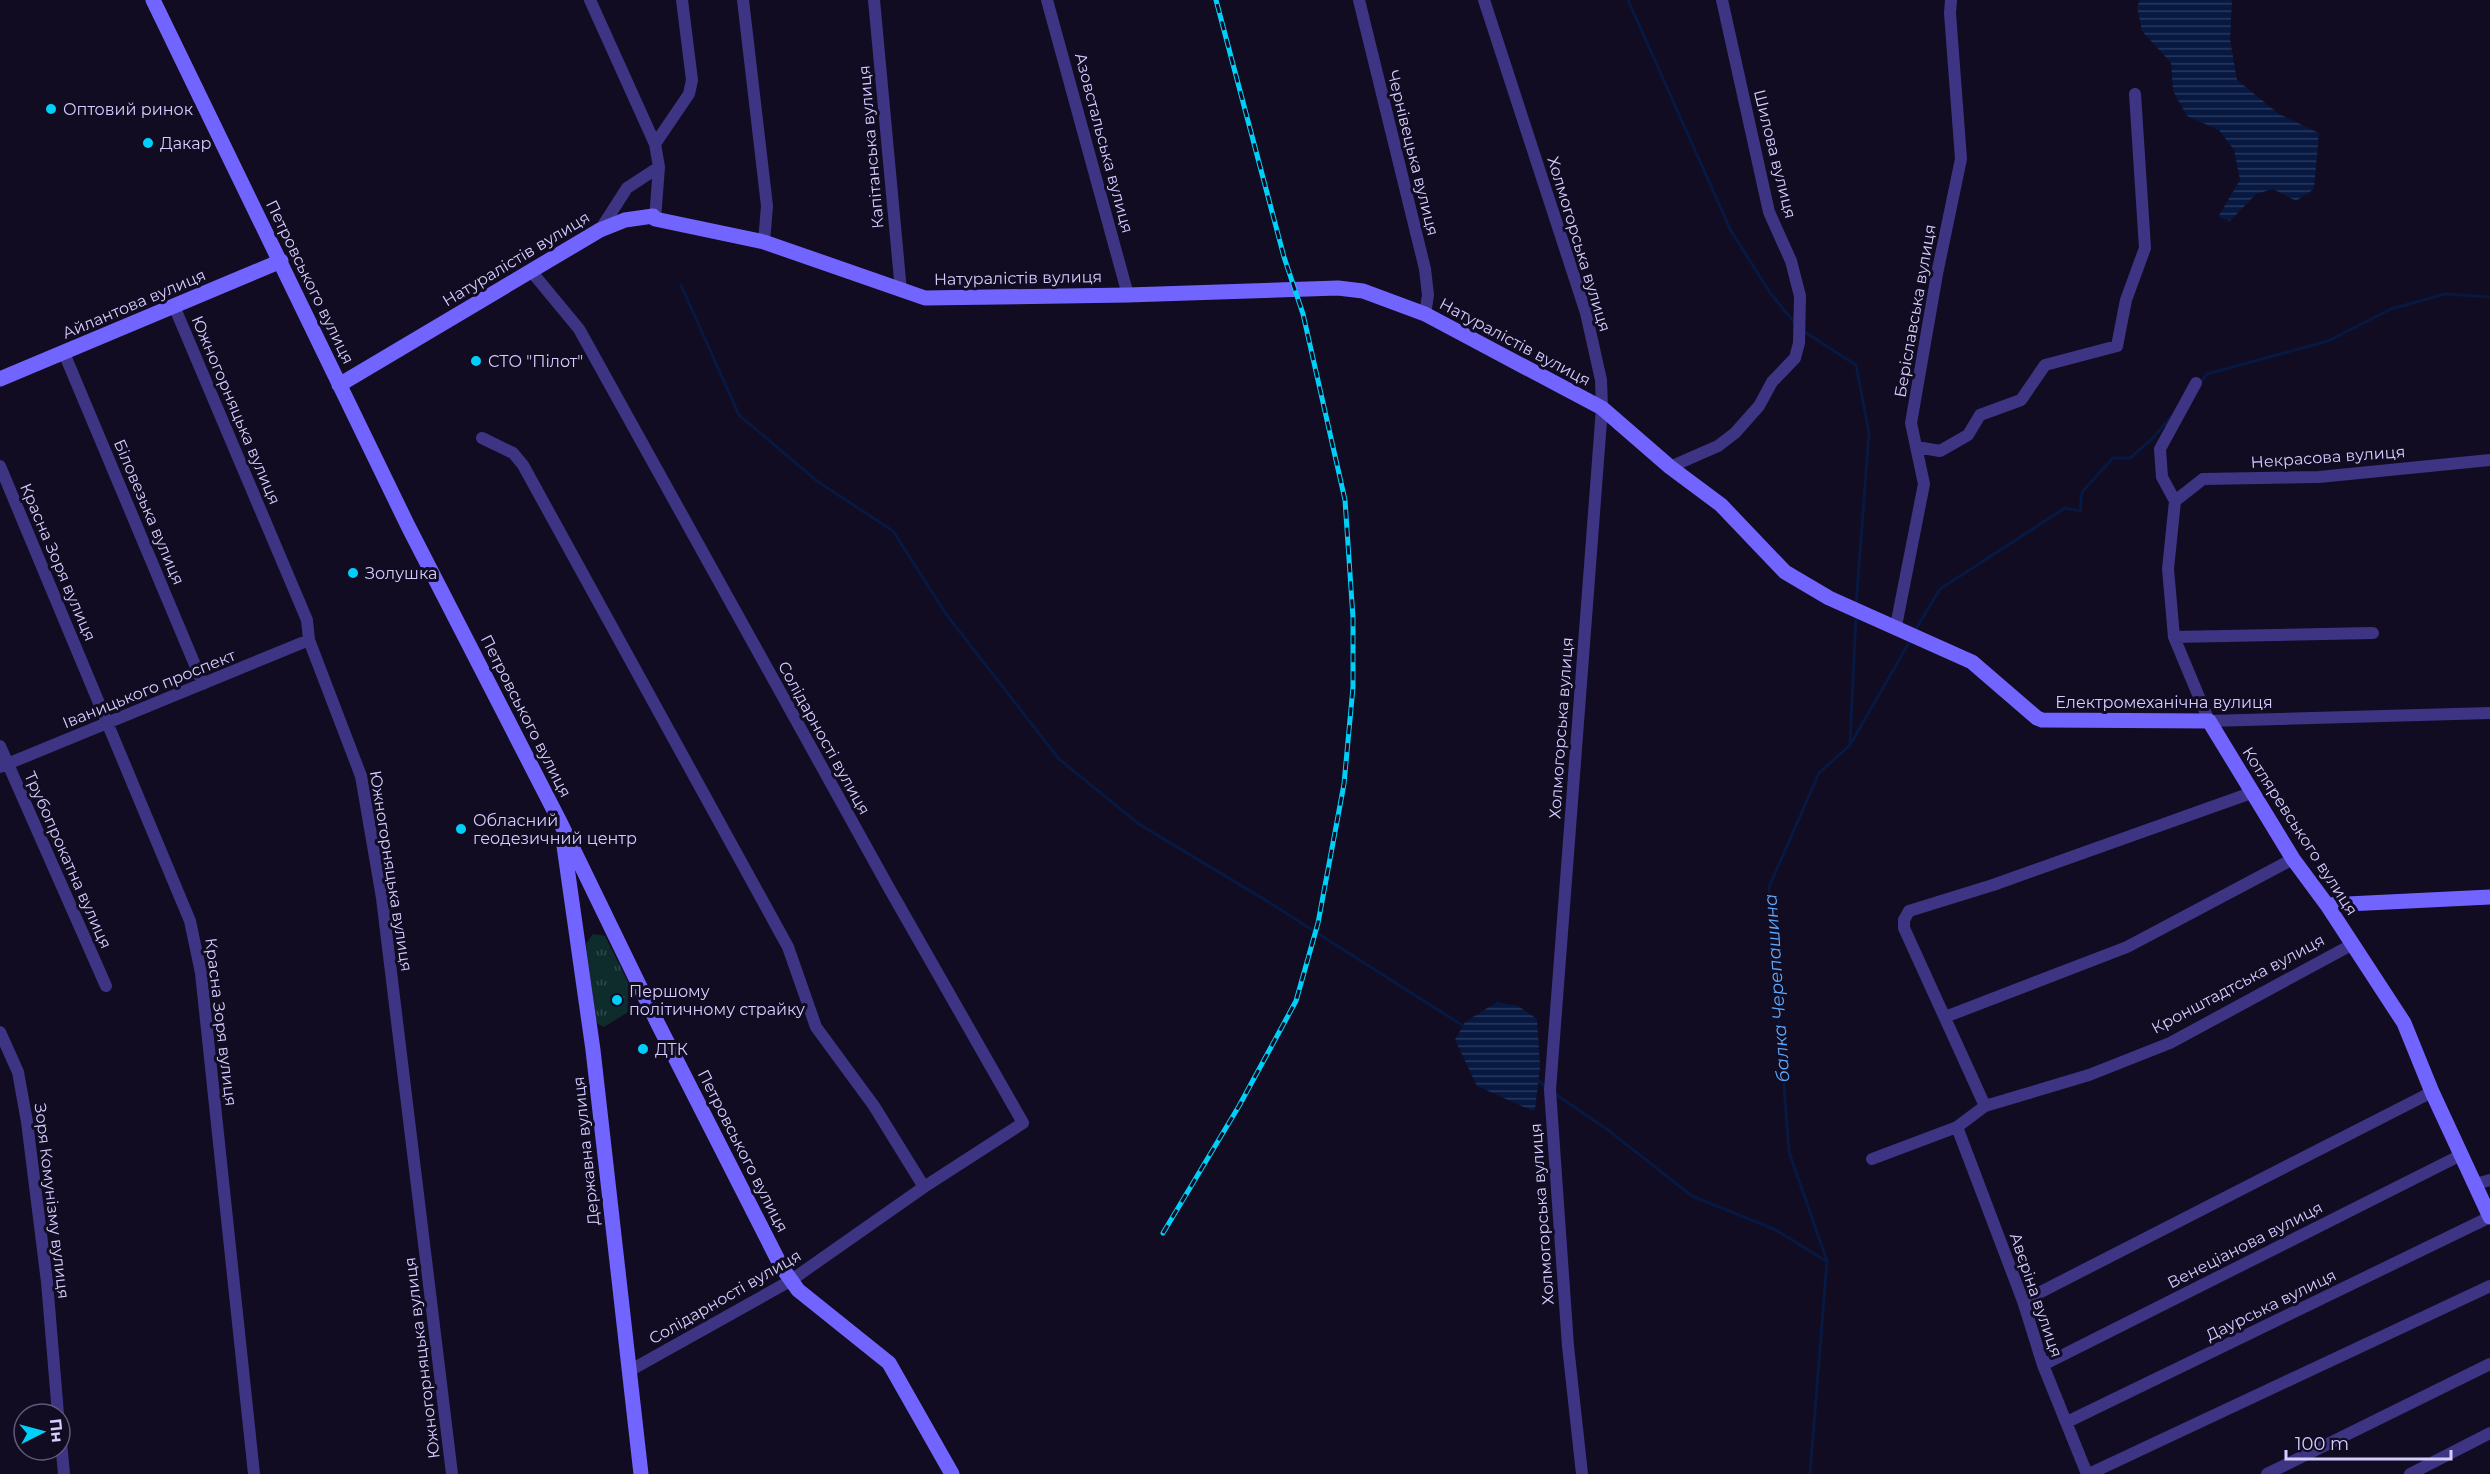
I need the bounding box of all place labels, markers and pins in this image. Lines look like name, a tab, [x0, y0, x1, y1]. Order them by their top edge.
place label: Оптовий ринок	[63, 100, 194, 119]
marker: Оптовий ринок	[44, 102, 58, 116]
place label: Дакар	[160, 134, 211, 153]
marker: Дакар	[141, 136, 155, 150]
place label: СТО "Пілот"	[488, 352, 583, 371]
marker: СТО "Пілот"	[469, 354, 483, 368]
place label: Золушка	[365, 564, 437, 583]
marker: Золушка	[346, 566, 360, 580]
place label: Обласний геодезичний центр	[473, 811, 637, 848]
marker: Обласний геодезичний центр	[454, 822, 468, 836]
place label: Першому політичному страйку	[629, 982, 805, 1019]
marker: Першому політичному страйку	[610, 993, 624, 1007]
place label: ДТК	[655, 1040, 688, 1059]
marker: ДТК	[636, 1042, 650, 1056]

